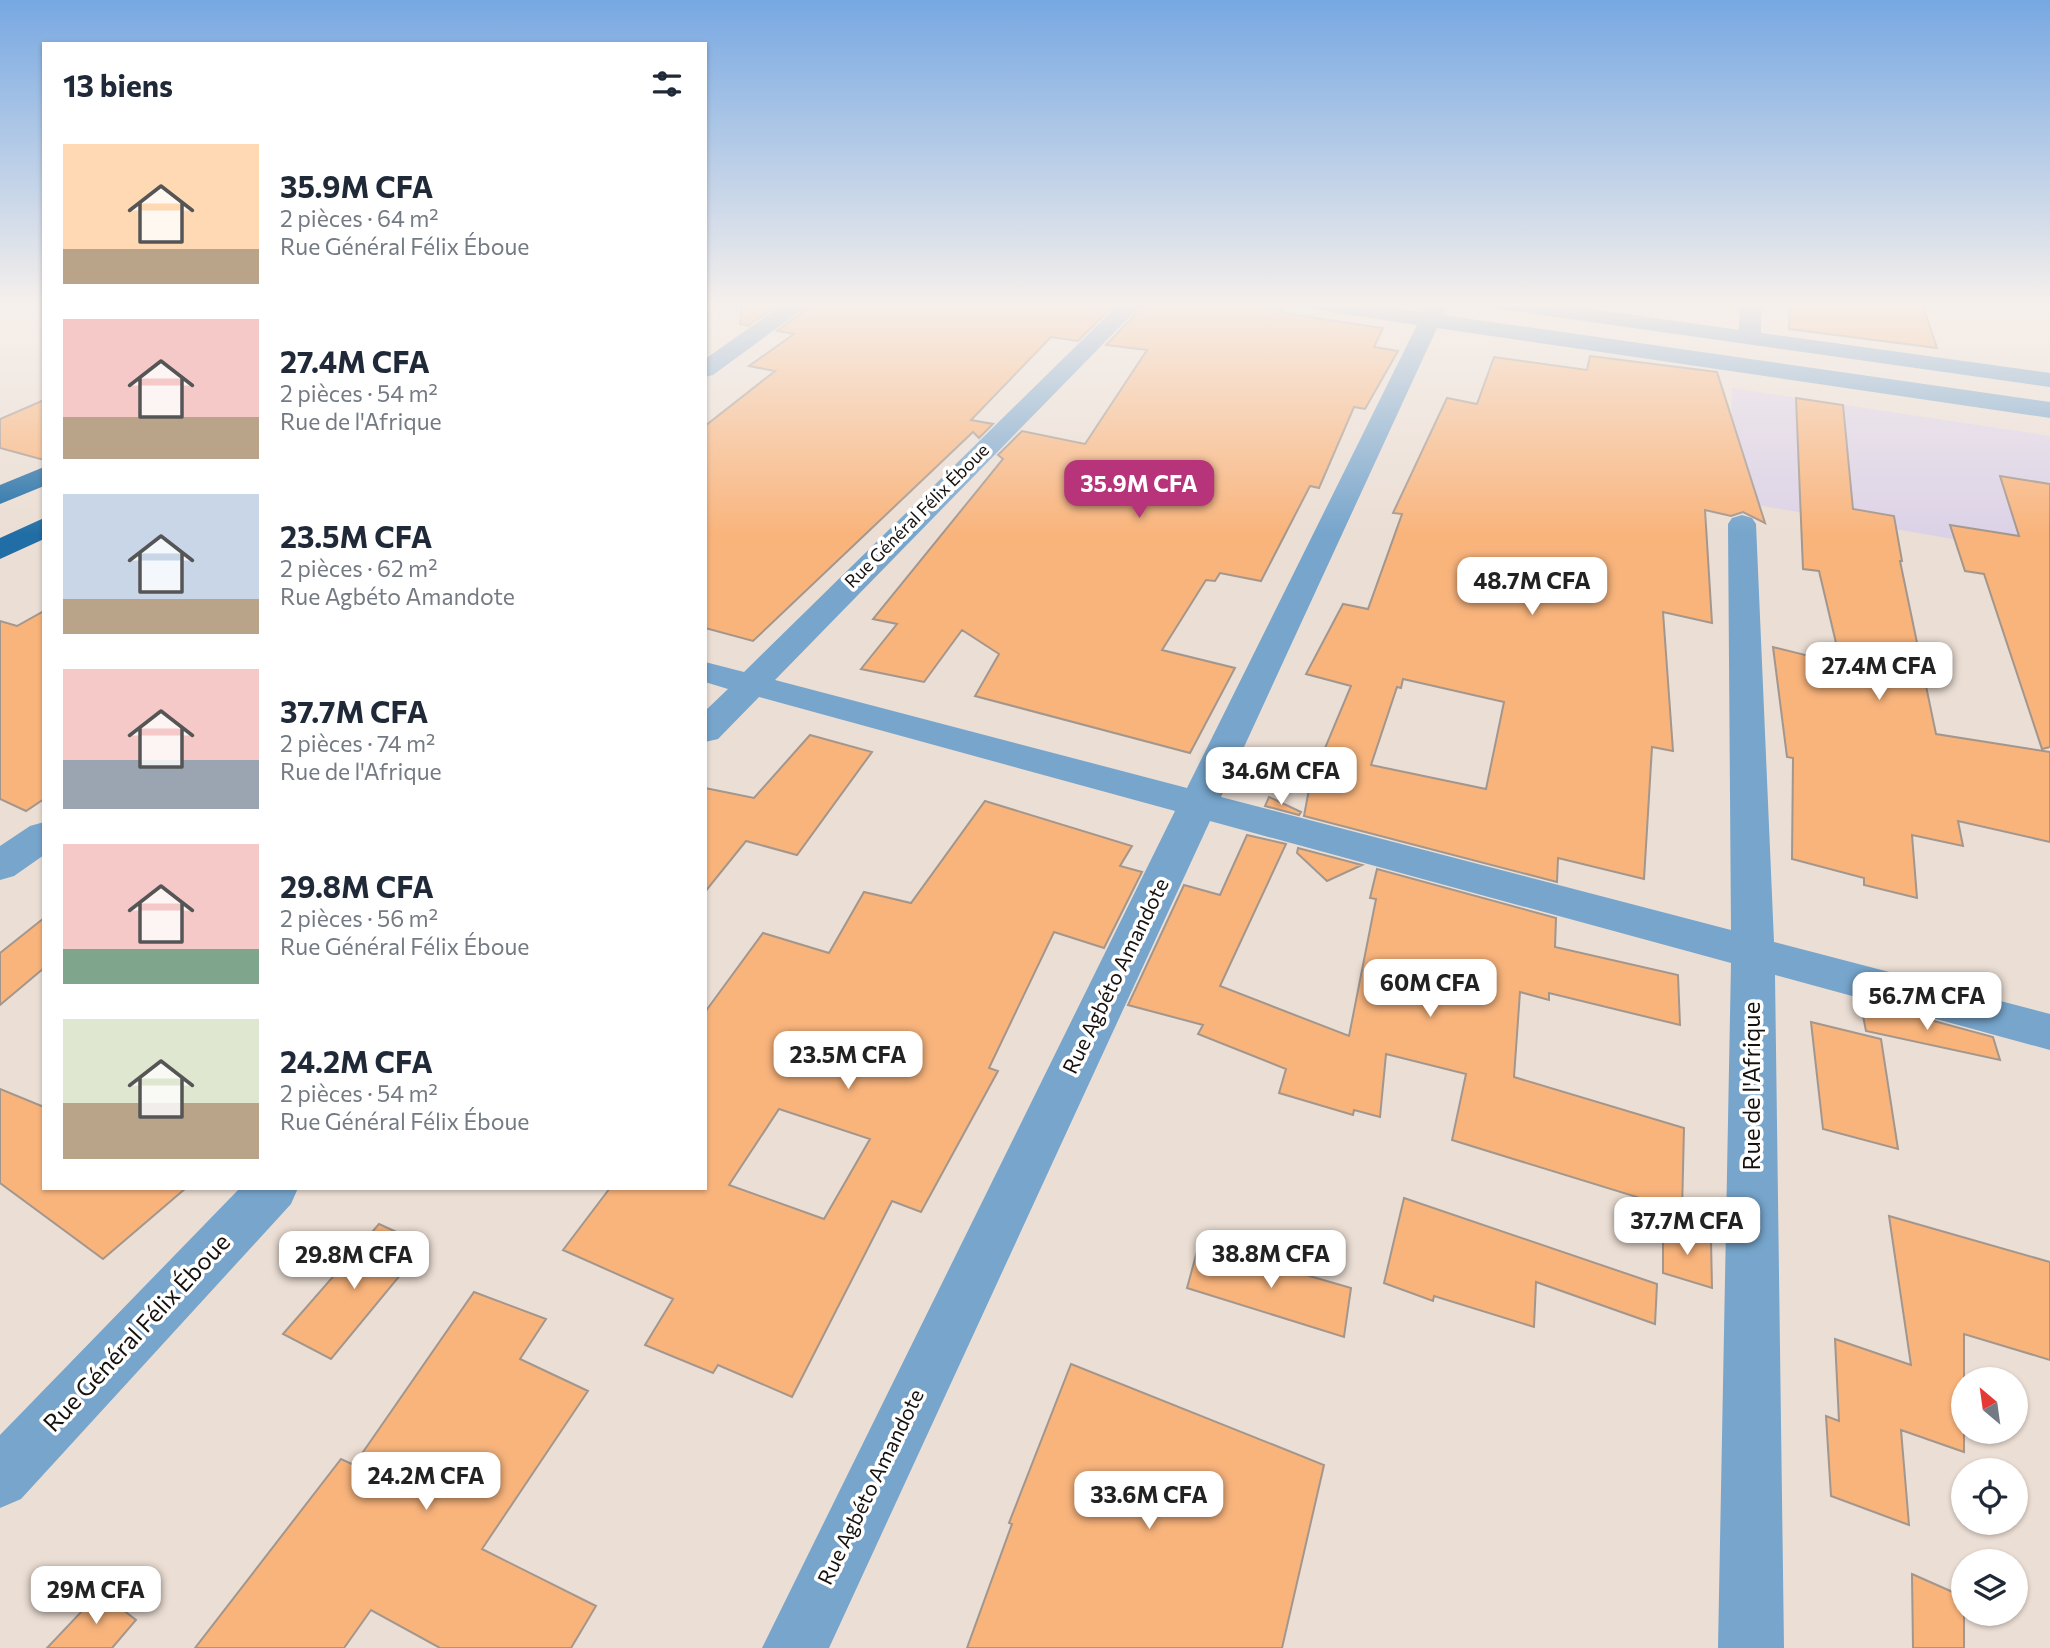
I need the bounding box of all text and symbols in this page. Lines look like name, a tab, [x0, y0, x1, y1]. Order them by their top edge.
icon: filters	[648, 65, 686, 103]
text: 13 biens	[63, 66, 173, 103]
text: 35.9M CFA	[280, 167, 433, 204]
icon: home	[119, 172, 203, 256]
text: 2 pièces · 64 m²	[280, 204, 439, 232]
text: Rue Général Félix Éboue	[280, 232, 529, 260]
text: 27.4M CFA	[280, 342, 430, 379]
icon: home	[119, 347, 203, 431]
text: 2 pièces · 54 m²	[280, 379, 438, 407]
text: Rue de l'Afrique	[280, 407, 442, 435]
street label: Rue Général Félix Éboue	[840, 439, 993, 592]
pin: 35.9M CFA	[1059, 461, 1219, 520]
text: 35.9M CFA	[1080, 469, 1198, 497]
text: 23.5M CFA	[280, 517, 432, 554]
icon: home	[119, 522, 203, 606]
text: 2 pièces · 62 m²	[280, 554, 437, 582]
pin: 48.7M CFA	[1452, 558, 1612, 617]
text: 48.7M CFA	[1473, 566, 1591, 594]
text: Rue Agbéto Amandote	[280, 582, 515, 610]
pin: 27.4M CFA	[1799, 642, 1959, 702]
text: 27.4M CFA	[1822, 651, 1936, 679]
text: 37.7M CFA	[280, 692, 428, 729]
icon: home	[119, 697, 203, 781]
text: 2 pièces · 74 m²	[280, 729, 435, 757]
pin: 34.6M CFA	[1201, 748, 1361, 807]
text: 34.6M CFA	[1222, 756, 1340, 784]
text: Rue de l'Afrique	[280, 757, 442, 785]
text: 29.8M CFA	[280, 867, 434, 904]
icon: home	[119, 872, 203, 956]
street label: Rue Agbéto Amandote	[1056, 873, 1173, 1077]
text: 2 pièces · 56 m²	[280, 904, 438, 932]
text: Rue Général Félix Éboue	[280, 932, 529, 960]
pin: 60M CFA	[1365, 960, 1495, 1019]
text: 60M CFA	[1380, 968, 1480, 996]
pin: 56.7M CFA	[1847, 972, 2007, 1032]
text: 56.7M CFA	[1869, 981, 1985, 1009]
street label: Rue de l'Afrique	[1736, 1002, 1765, 1170]
pin: 23.5M CFA	[768, 1032, 928, 1091]
text: 23.5M CFA	[790, 1040, 906, 1068]
text: 24.2M CFA	[280, 1042, 433, 1079]
icon: home	[119, 1047, 203, 1131]
text: 2 pièces · 54 m²	[280, 1079, 438, 1107]
text: Rue Général Félix Éboue	[280, 1107, 529, 1135]
pin: 37.7M CFA	[1607, 1198, 1767, 1257]
text: 37.7M CFA	[1630, 1206, 1744, 1234]
street label: Rue Général Félix Éboue	[37, 1227, 235, 1437]
pin: 38.8M CFA	[1191, 1230, 1351, 1290]
pin: 29.8M CFA	[274, 1232, 434, 1291]
text: 38.8M CFA	[1212, 1239, 1330, 1267]
text: 29.8M CFA	[295, 1240, 413, 1268]
north arrow	[1951, 1367, 2028, 1444]
map controls	[1951, 1367, 2028, 1626]
street label: Rue Agbéto Amandote	[811, 1384, 928, 1588]
pin: 24.2M CFA	[346, 1452, 506, 1512]
button: locate	[1951, 1458, 2028, 1535]
text: 24.2M CFA	[367, 1461, 485, 1489]
pin: 33.6M CFA	[1069, 1472, 1229, 1531]
text: 33.6M CFA	[1090, 1480, 1208, 1508]
button: layers	[1951, 1549, 2028, 1626]
pin: 29M CFA	[31, 1566, 161, 1626]
text: 29M CFA	[47, 1575, 145, 1603]

